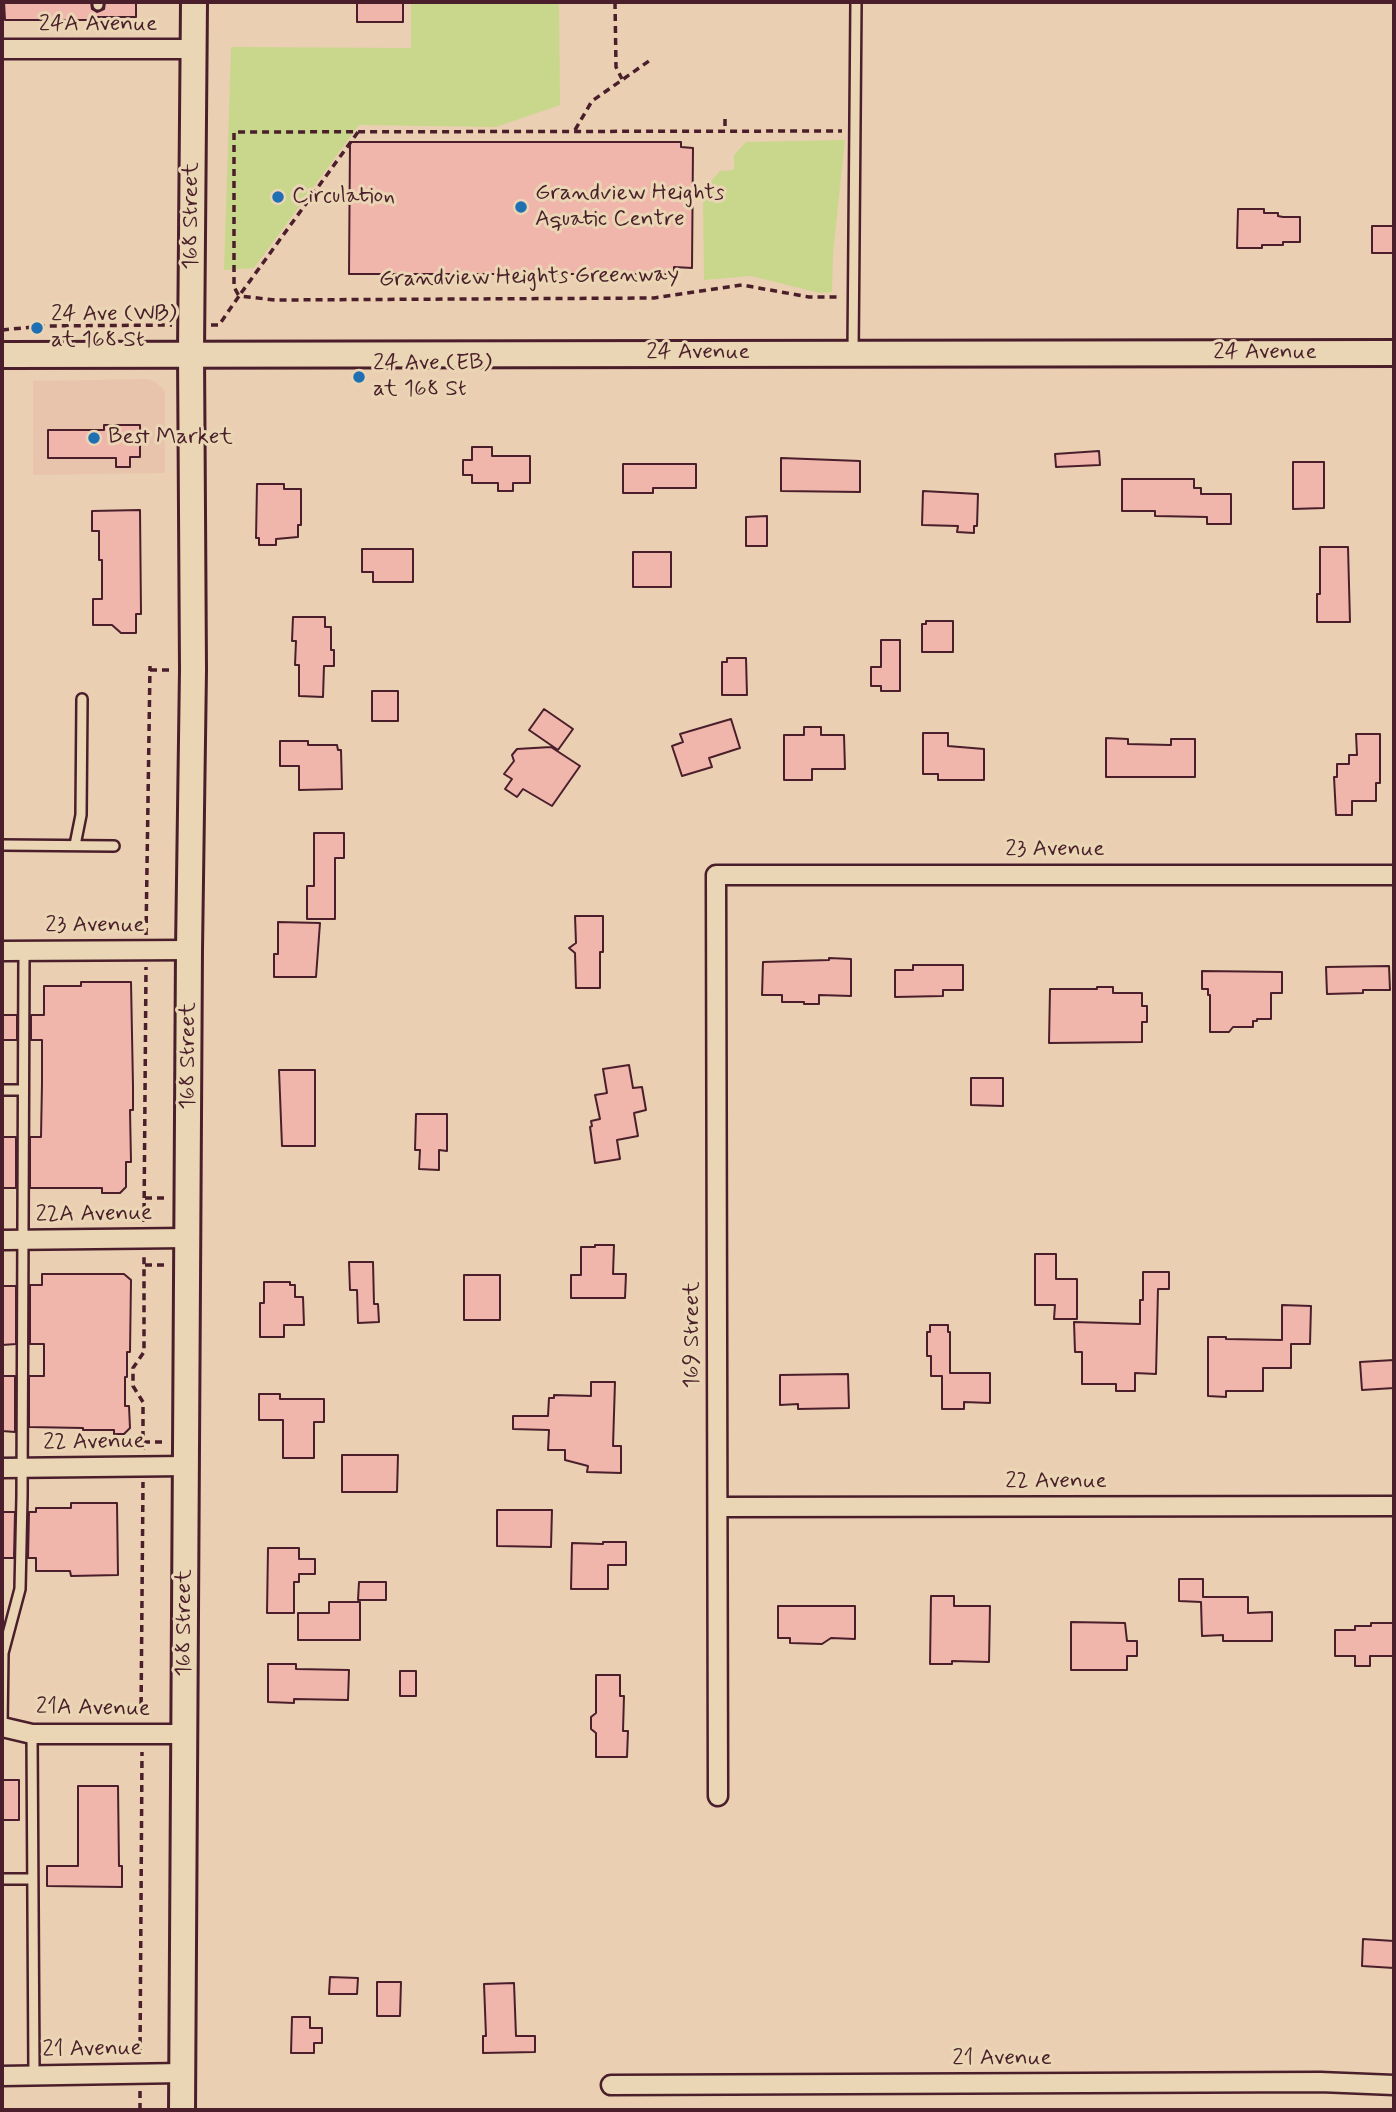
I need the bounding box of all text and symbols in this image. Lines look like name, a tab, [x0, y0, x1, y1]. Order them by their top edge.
street label: 24A Avenue	[39, 11, 157, 39]
street label: 168 Street	[178, 162, 206, 270]
place label: Grandview Heights Aquatic Centre	[535, 180, 724, 234]
place label: Circulation	[292, 183, 395, 211]
marker: Circulation	[270, 189, 286, 205]
marker: Grandview Heights Aquatic Centre	[513, 199, 529, 215]
street label: Grandview Heights Greenway	[379, 262, 679, 294]
place label: 24 Ave (WB) at 168 St	[51, 301, 177, 355]
marker: 24 Ave (WB) at 168 St	[29, 320, 45, 336]
street label: 24 Avenue	[646, 339, 750, 367]
street label: 24 Avenue	[1213, 339, 1317, 367]
place label: 24 Ave (EB) at 168 St	[373, 350, 492, 404]
marker: 24 Ave (EB) at 168 St	[351, 369, 367, 385]
place label: Best Market	[108, 424, 233, 452]
marker: Best Market	[86, 430, 102, 446]
street label: 23 Avenue	[1005, 836, 1105, 864]
street label: 23 Avenue	[45, 912, 145, 940]
street label: 168 Street	[175, 1002, 203, 1110]
street label: 22A Avenue	[35, 1200, 153, 1230]
street label: 169 Street	[679, 1281, 707, 1389]
street label: 22 Avenue	[43, 1428, 145, 1458]
street label: 22 Avenue	[1005, 1468, 1107, 1496]
street label: 168 Street	[171, 1569, 199, 1677]
street label: 21A Avenue	[36, 1694, 150, 1724]
street label: 21 Avenue	[42, 2035, 142, 2065]
street label: 21 Avenue	[952, 2045, 1052, 2073]

